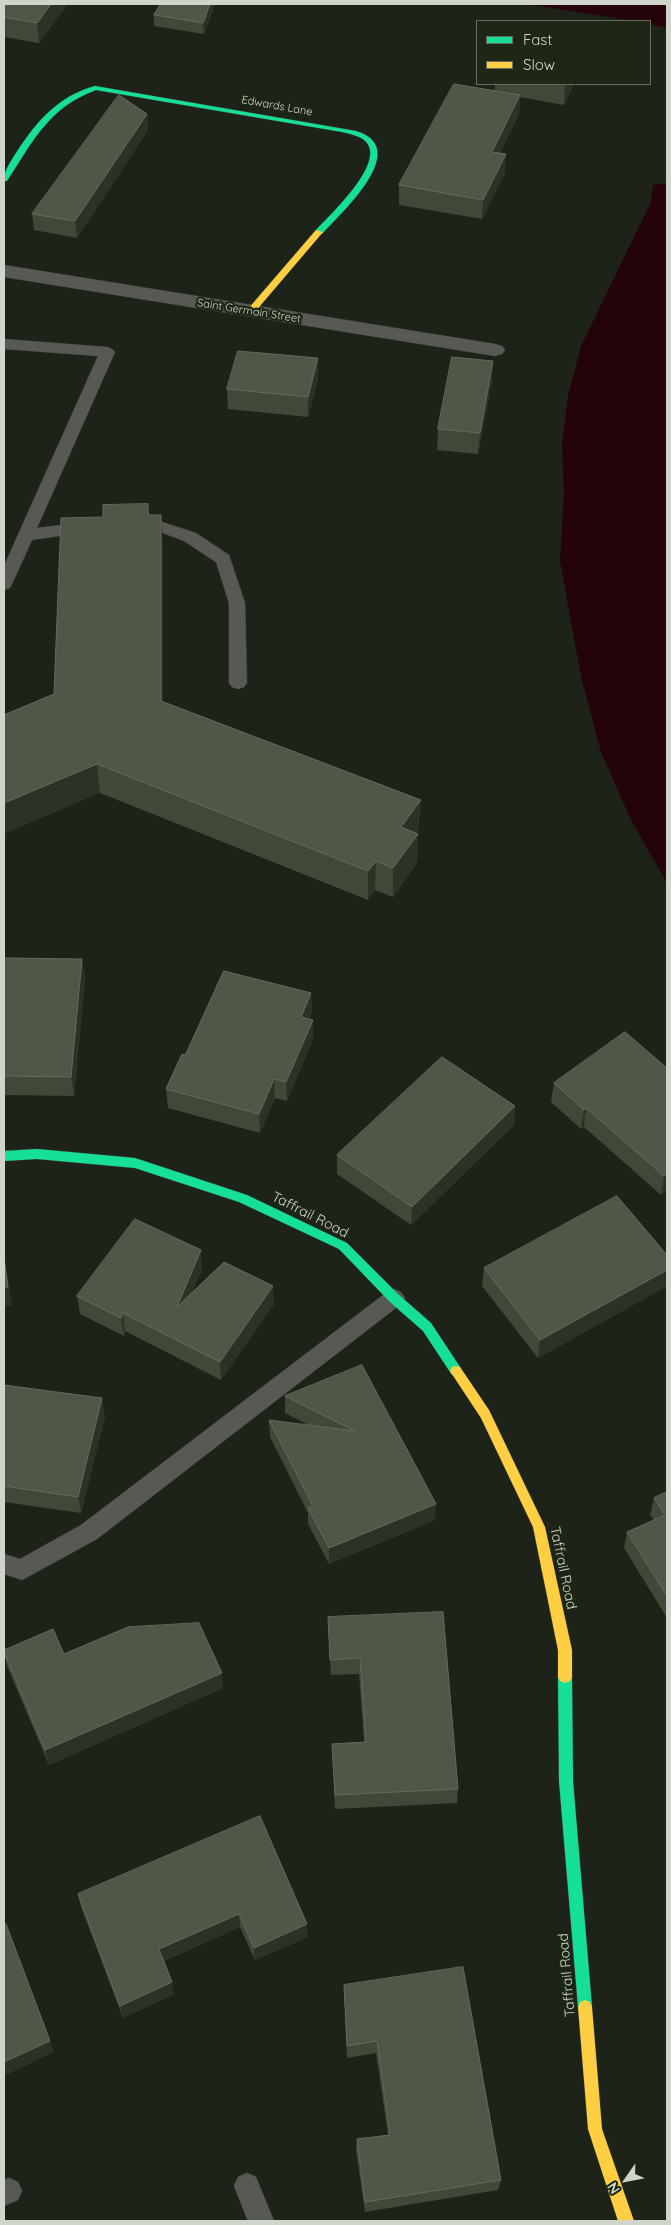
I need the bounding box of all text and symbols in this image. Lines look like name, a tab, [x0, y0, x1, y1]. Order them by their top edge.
legend	[476, 20, 651, 85]
text: Fast	[523, 30, 552, 49]
text: Slow	[523, 55, 555, 74]
street label: Edwards Lane	[241, 93, 313, 119]
street label: Saint Germain Street	[196, 296, 302, 326]
street label: Taffrail Road	[269, 1188, 351, 1242]
street label: Taffrail Road	[546, 1525, 580, 1611]
street label: Taffrail Road	[555, 1932, 579, 2018]
north arrow	[601, 2155, 651, 2205]
text: N	[603, 2179, 624, 2197]

